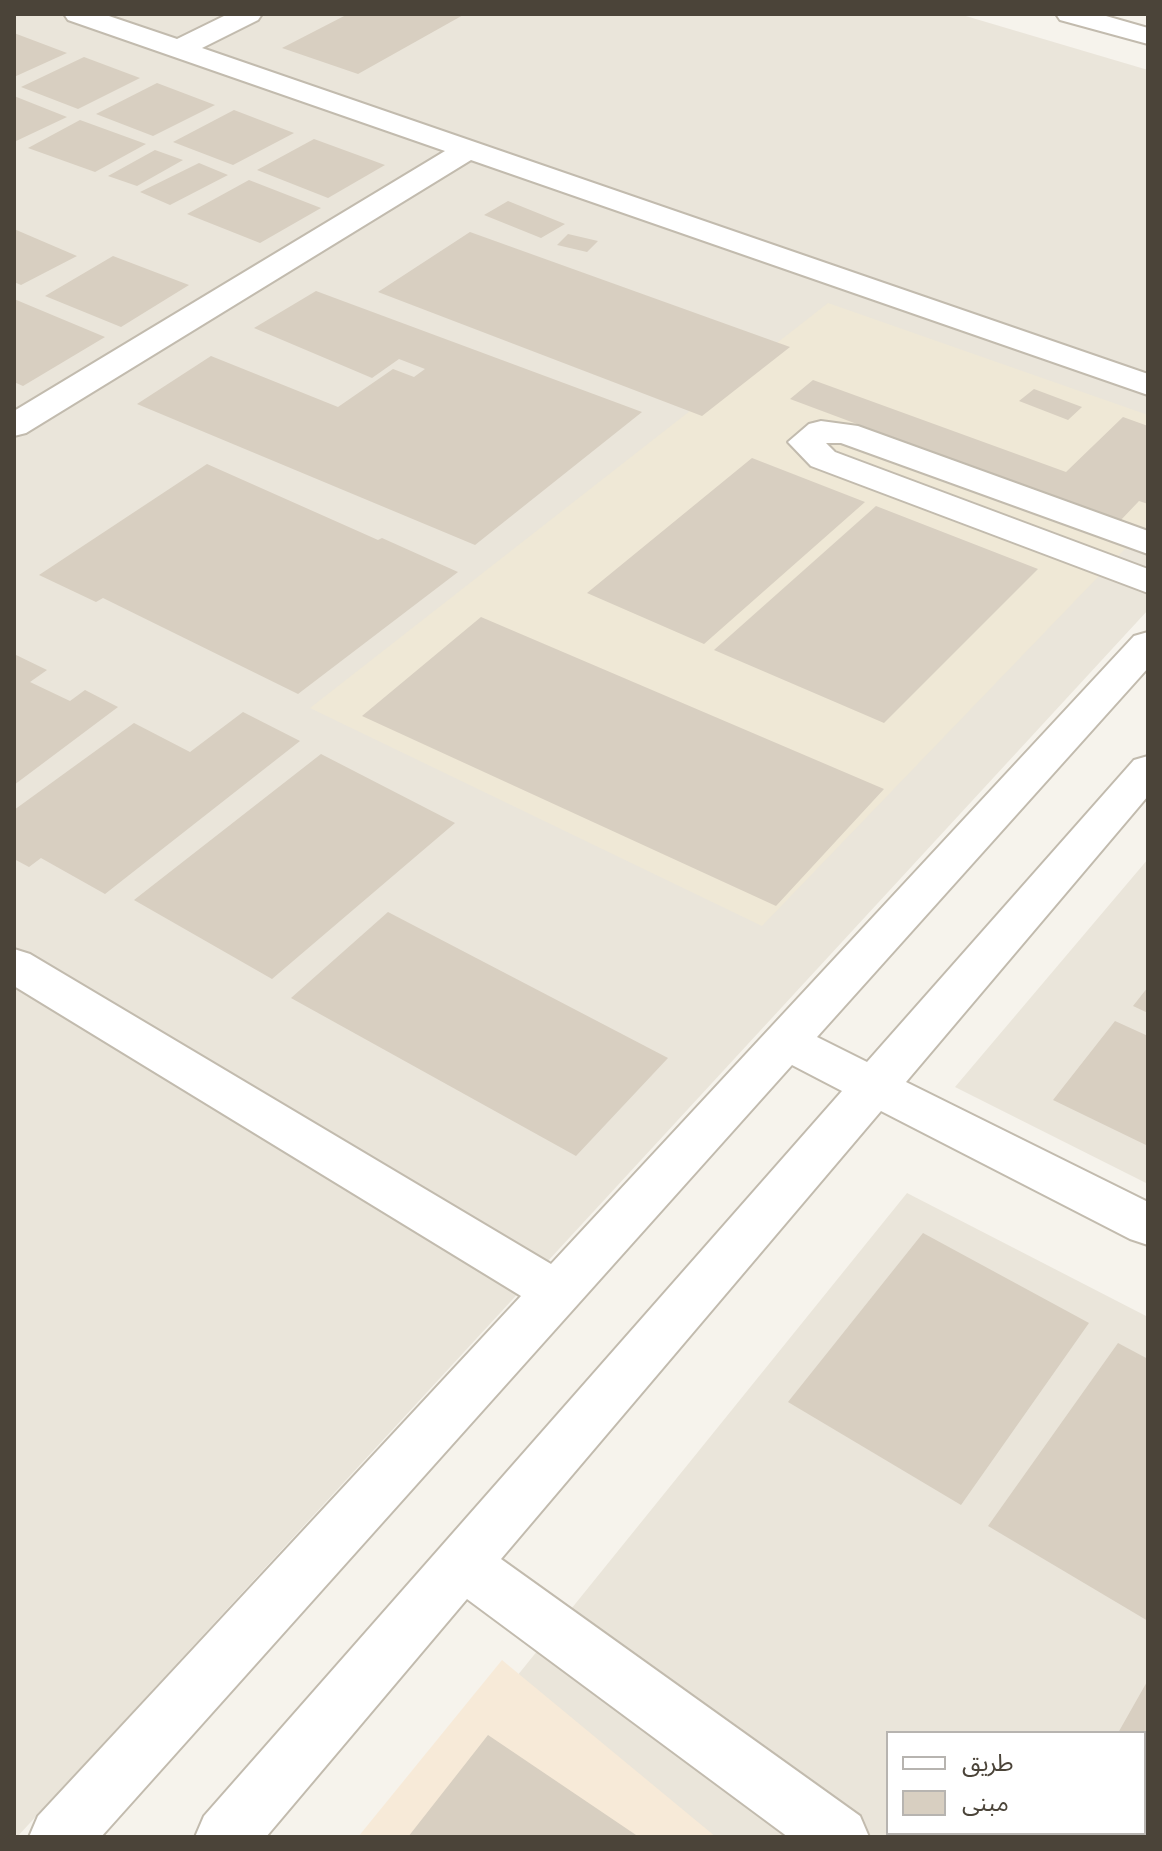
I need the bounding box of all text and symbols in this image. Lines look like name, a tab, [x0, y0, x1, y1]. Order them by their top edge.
legend	[886, 1731, 1146, 1835]
text: طريق	[962, 1747, 1014, 1779]
text: مبنى	[962, 1787, 1009, 1819]

